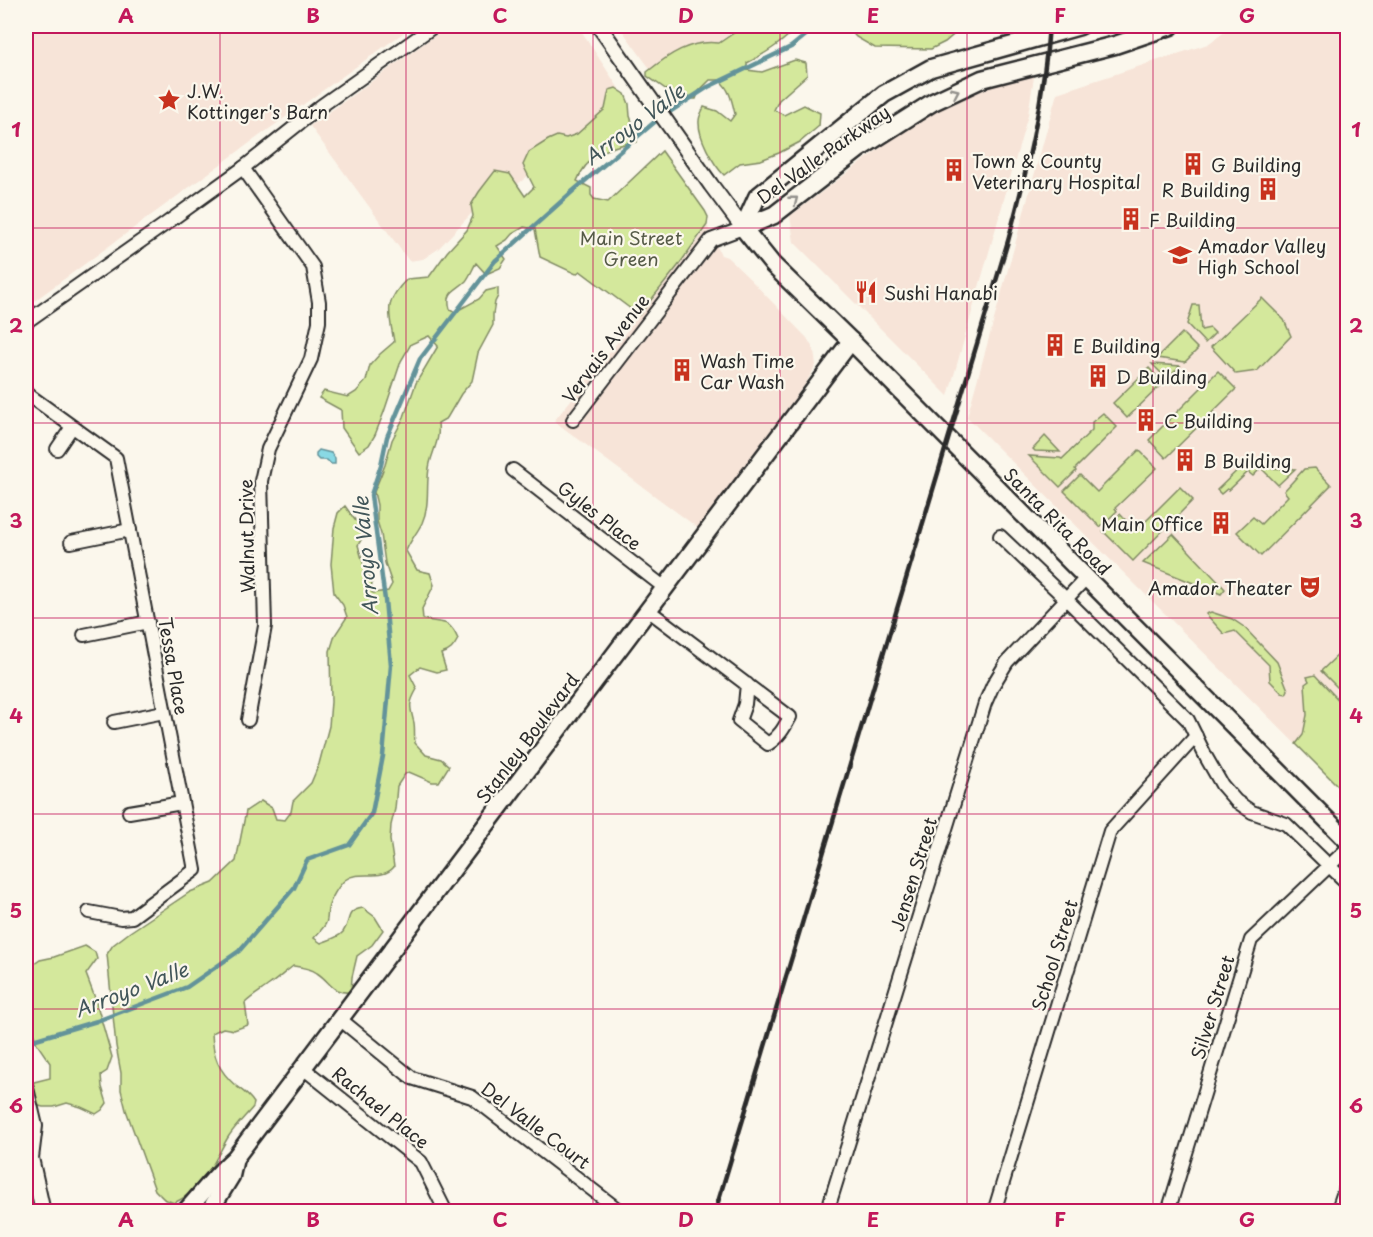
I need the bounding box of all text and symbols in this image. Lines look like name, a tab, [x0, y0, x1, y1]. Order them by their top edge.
text: A	[118, 0, 134, 30]
text: B	[306, 0, 320, 30]
text: C	[492, 0, 508, 30]
text: D	[678, 0, 694, 30]
text: E	[867, 0, 879, 30]
text: F	[1054, 0, 1066, 30]
text: G	[1239, 0, 1255, 30]
water label: Arroyo Valle	[577, 75, 692, 172]
place label: J.W. Kottinger's Barn	[187, 77, 328, 125]
place icon: J.W. Kottinger's Barn	[156, 87, 182, 113]
one-way arrow	[948, 87, 959, 99]
street label: Del Valle Parkway	[751, 98, 895, 210]
text: 1	[11, 114, 21, 144]
text: 1	[1351, 114, 1361, 144]
place label: Town & County Veterinary Hospital	[972, 147, 1141, 195]
building icon: G Building	[1180, 151, 1206, 177]
place label: G Building	[1211, 151, 1301, 178]
building icon: Town & County Veterinary Hospital	[941, 157, 967, 183]
place label: R Building	[1161, 176, 1250, 203]
building icon: R Building	[1255, 176, 1281, 202]
one-way arrow	[787, 197, 798, 208]
building icon: F Building	[1118, 206, 1144, 232]
place label: F Building	[1149, 206, 1236, 233]
park label: Main Street Green	[580, 224, 682, 272]
place label: Amador Valley High School	[1198, 232, 1326, 280]
school or university icon: Amador Valley High School	[1167, 242, 1193, 268]
restaurant icon: Sushi Hanabi	[853, 279, 879, 305]
place label: Sushi Hanabi	[884, 279, 998, 306]
street label: Vervais Avenue	[555, 288, 655, 408]
text: 2	[9, 310, 23, 340]
text: 2	[1349, 310, 1363, 340]
building icon: E Building	[1042, 332, 1068, 358]
place label: E Building	[1073, 332, 1160, 359]
place label: Wash Time Car Wash	[700, 347, 794, 395]
building icon: Wash Time Car Wash	[669, 357, 695, 383]
building icon: D Building	[1085, 363, 1111, 389]
place label: D Building	[1116, 363, 1207, 390]
building icon: C Building	[1133, 407, 1159, 433]
place label: C Building	[1164, 407, 1253, 434]
building icon: B Building	[1172, 447, 1198, 473]
place label: B Building	[1203, 447, 1291, 474]
street label: Santa Rita Road	[998, 461, 1118, 581]
street label: Gyles Place	[552, 474, 648, 556]
street label: Walnut Drive	[232, 479, 260, 593]
water label: Arroyo Valle	[345, 494, 385, 617]
text: 3	[9, 505, 23, 535]
text: 3	[1349, 505, 1363, 535]
place label: Main Office	[1101, 510, 1203, 537]
building icon: Main Office	[1208, 510, 1234, 536]
place label: Amador Theater	[1148, 574, 1293, 601]
theatre icon: Amador Theater	[1297, 574, 1323, 600]
street label: Tessa Place	[152, 615, 196, 717]
street label: Stanley Boulevard	[469, 667, 585, 809]
text: 4	[9, 700, 23, 730]
text: 4	[1349, 700, 1363, 730]
street label: Jensen Street	[883, 814, 943, 934]
text: 5	[10, 895, 22, 925]
text: 5	[1350, 895, 1362, 925]
street label: School Street	[1024, 896, 1084, 1014]
street label: Silver Street	[1183, 952, 1241, 1062]
water label: Arroyo Valle	[70, 953, 193, 1024]
street label: Rachael Place	[327, 1059, 435, 1155]
street label: Del Valle Court	[476, 1075, 596, 1175]
text: 6	[9, 1090, 23, 1120]
text: 6	[1349, 1090, 1363, 1120]
text: A	[118, 1204, 134, 1234]
text: B	[306, 1204, 320, 1234]
text: C	[492, 1204, 508, 1234]
text: D	[678, 1204, 694, 1234]
text: E	[867, 1204, 879, 1234]
text: F	[1054, 1204, 1066, 1234]
text: G	[1239, 1204, 1255, 1234]

